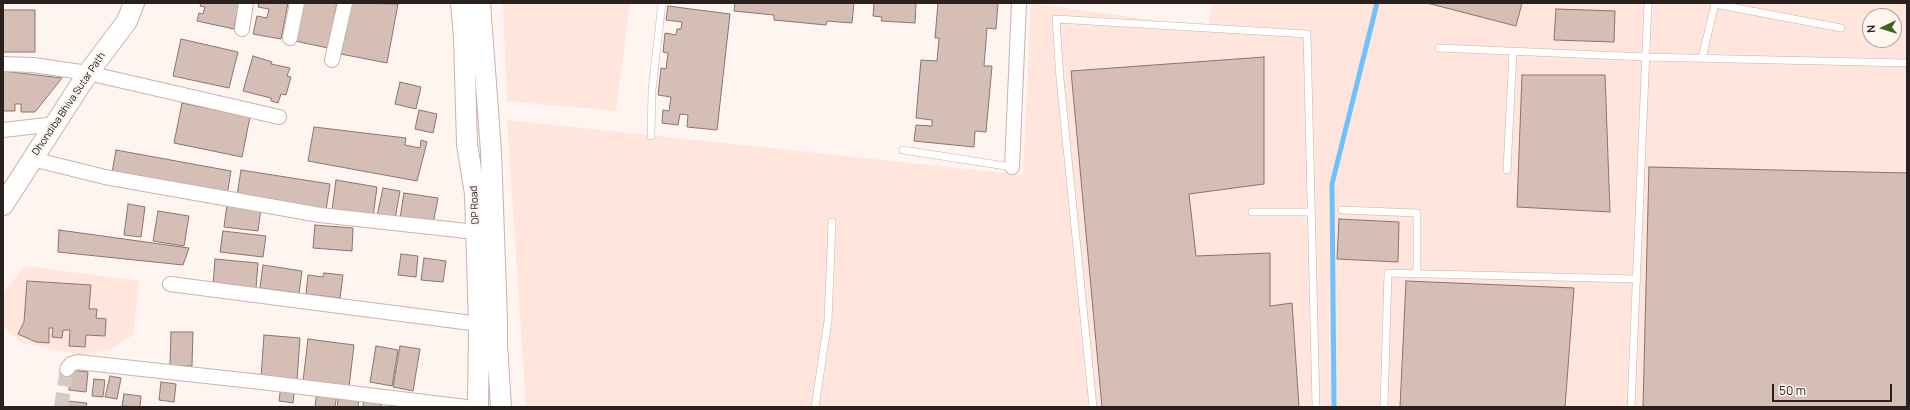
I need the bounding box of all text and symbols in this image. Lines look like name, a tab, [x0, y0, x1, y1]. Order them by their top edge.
north arrow	[1862, 8, 1902, 48]
text: N	[1863, 24, 1878, 33]
street label: Dhondiba Bhiva Sutar Path	[30, 50, 108, 158]
street label: DP Road	[468, 185, 482, 225]
scale bar	[1774, 376, 1894, 402]
text: 50 m	[1779, 382, 1806, 399]

